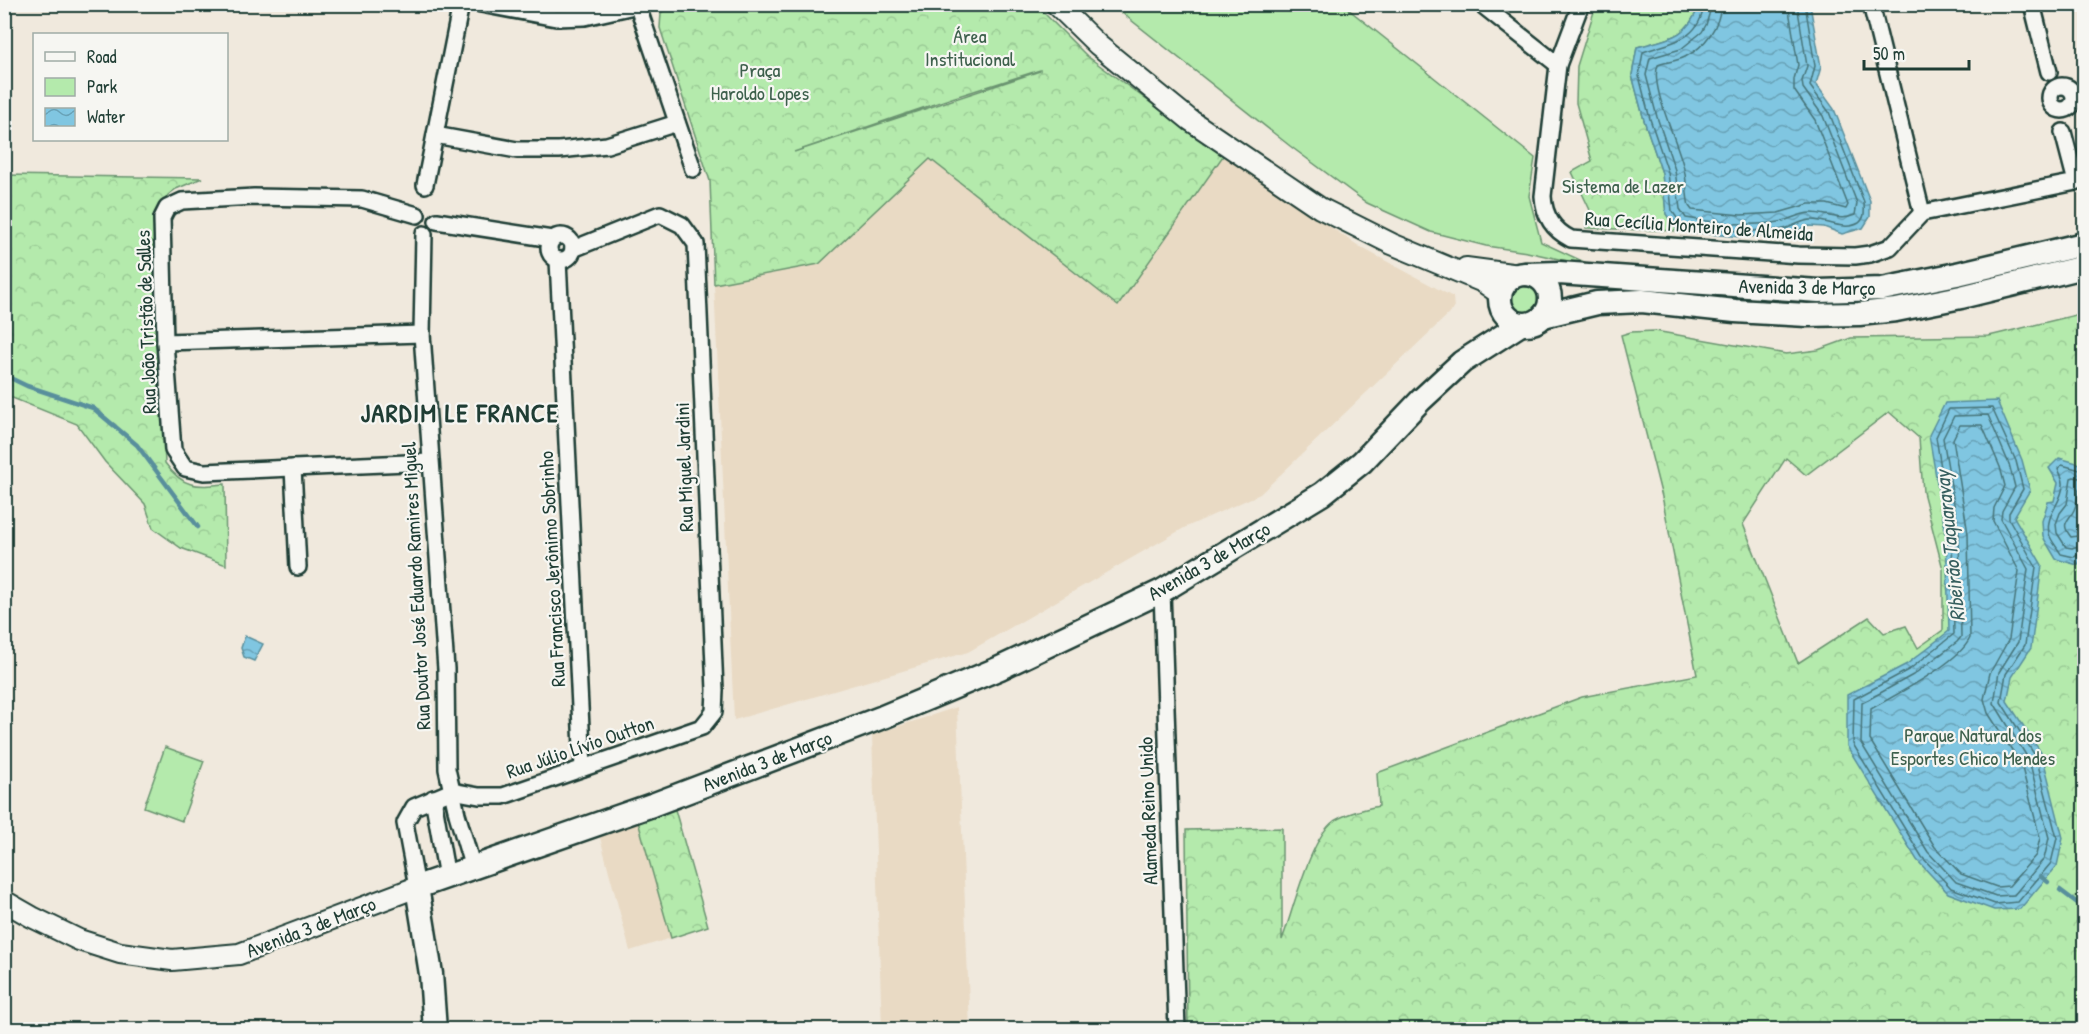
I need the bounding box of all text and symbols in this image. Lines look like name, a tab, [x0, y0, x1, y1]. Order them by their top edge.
park label: Área Institucional	[925, 22, 1016, 72]
legend	[33, 33, 228, 141]
scale bar	[1864, 33, 1969, 71]
text: 50 m	[1873, 41, 1905, 66]
text: Road	[87, 44, 117, 69]
park label: Praça Haroldo Lopes	[711, 56, 810, 106]
text: Park	[87, 74, 118, 99]
text: Water	[87, 104, 125, 129]
park label: Sistema de Lazer	[1562, 172, 1684, 199]
street label: Rua Cecília Monteiro de Almeida	[1584, 204, 1814, 247]
street label: Rua João Tristão de Salles	[129, 229, 162, 414]
street label: Avenida 3 de Março	[1738, 272, 1876, 301]
district label: JARDIM LE FRANCE	[361, 395, 559, 430]
street label: Rua Miguel Jardini	[668, 402, 699, 532]
street label: Rua Doutor José Eduardo Ramires Miguel	[394, 441, 437, 731]
street label: Rua Francisco Jerônimo Sobrinho	[532, 450, 571, 688]
water label: Ribeirão Taquaravay	[1927, 467, 1972, 623]
street label: Avenida 3 de Março	[1143, 515, 1275, 606]
street label: Rua Júlio Lívio Outton	[502, 709, 657, 784]
park label: Parque Natural dos Esportes Chico Mendes	[1891, 721, 2056, 771]
street label: Avenida 3 de Março	[698, 723, 835, 798]
street label: Alameda Reino Unido	[1131, 736, 1164, 886]
street label: Avenida 3 de Março	[242, 889, 379, 964]

